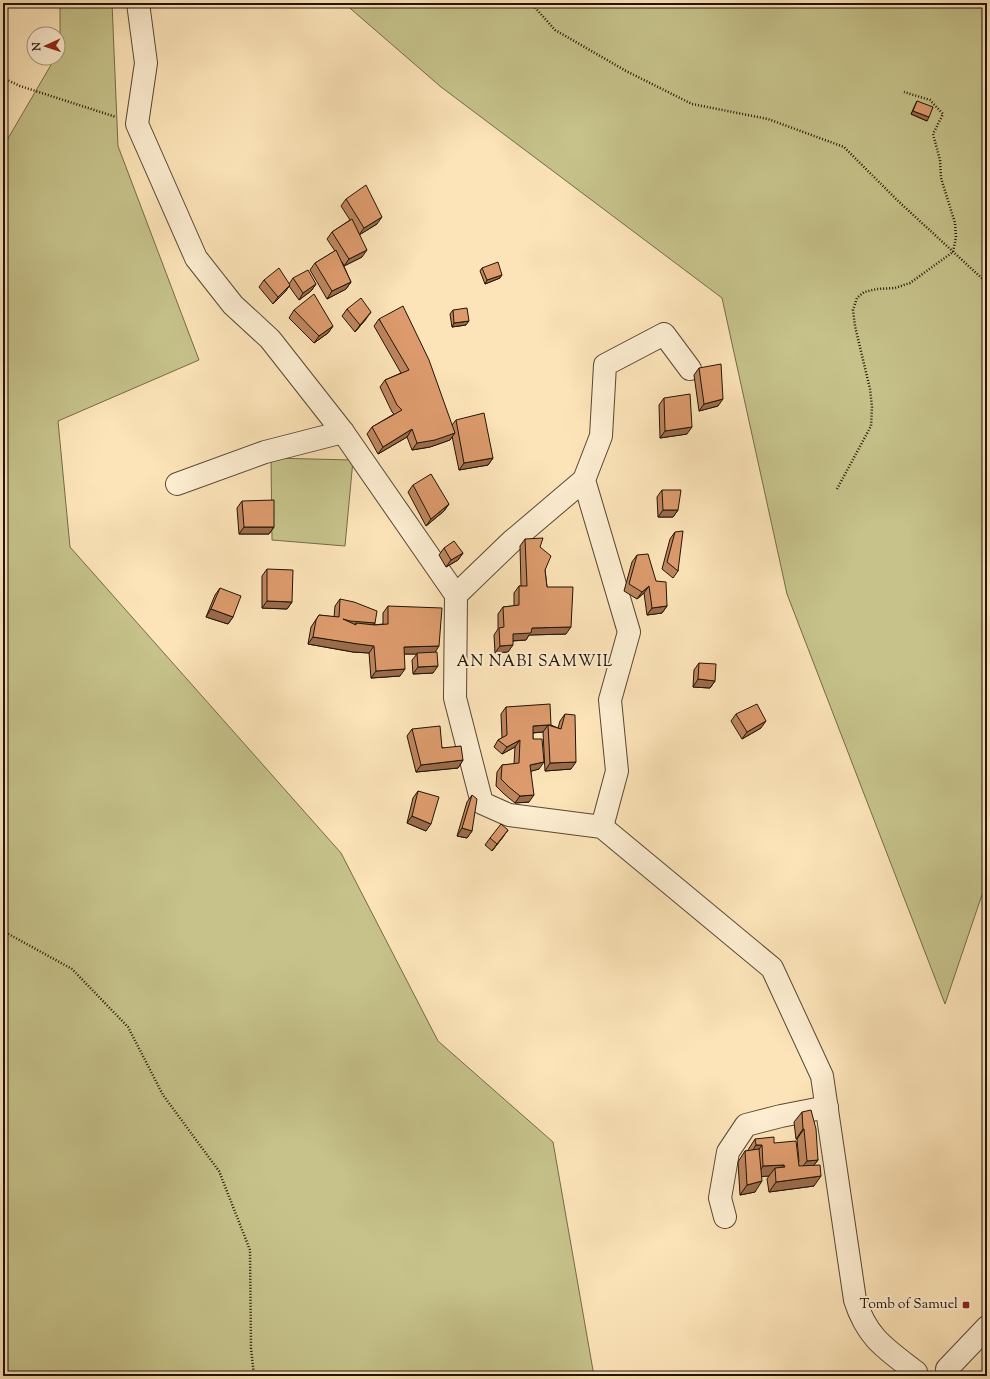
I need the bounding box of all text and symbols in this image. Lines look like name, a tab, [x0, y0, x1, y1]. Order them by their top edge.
north arrow	[26, 26, 66, 66]
text: N	[29, 41, 45, 52]
district label: AN NABI SAMWIL	[457, 651, 613, 674]
place label: Tomb of Samuel	[860, 1295, 958, 1315]
marker: Tomb of Samuel	[961, 1300, 971, 1310]

